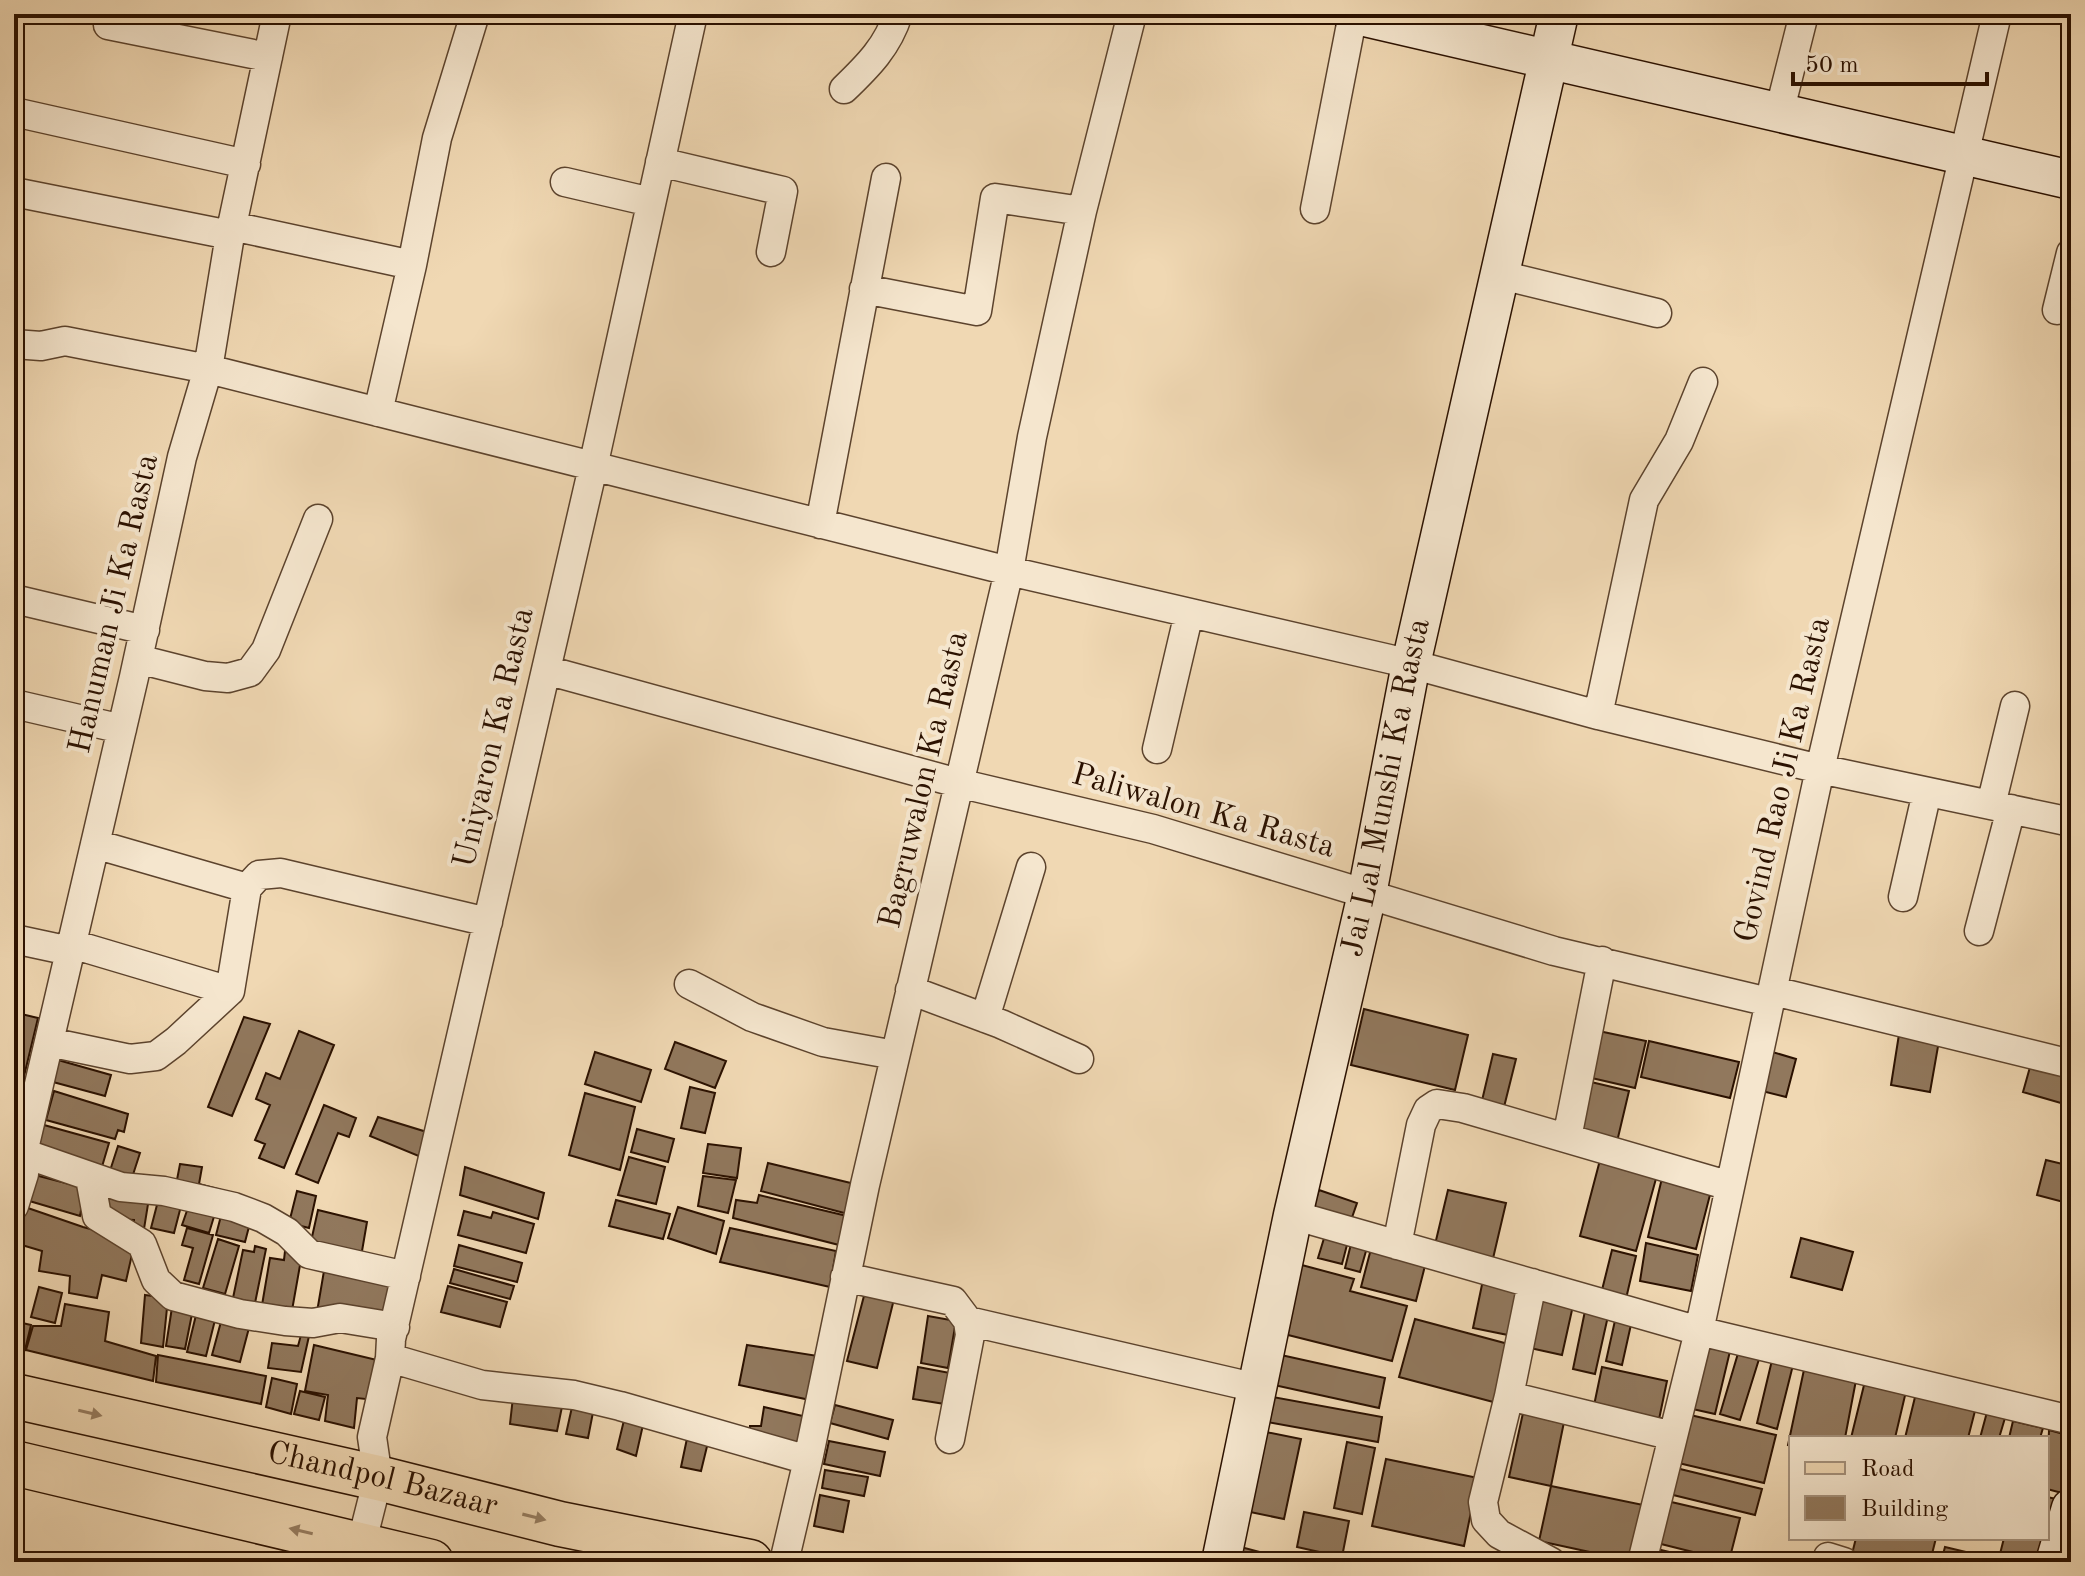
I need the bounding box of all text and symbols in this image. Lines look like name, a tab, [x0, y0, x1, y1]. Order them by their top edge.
scale bar	[1793, 36, 1987, 86]
text: 50 m	[1805, 54, 1859, 78]
street label: Hanuman Ji Ka Rasta	[65, 451, 165, 757]
street label: Uniyaron Ka Rasta	[449, 604, 541, 871]
street label: Govind Rao Ji Ka Rasta	[1731, 614, 1837, 946]
street label: Jai Lal Munshi Ka Rasta	[1337, 615, 1437, 960]
street label: Bagruwalon Ka Rasta	[875, 628, 975, 932]
street label: Paliwalon Ka Rasta	[1068, 759, 1339, 865]
one-way arrow	[78, 1407, 103, 1420]
legend	[1789, 1436, 2049, 1540]
street label: Chandpol Bazaar	[264, 1438, 501, 1524]
text: Road	[1861, 1458, 1914, 1482]
text: Building	[1861, 1498, 1948, 1522]
one-way arrow	[522, 1512, 547, 1524]
one-way arrow	[288, 1524, 313, 1537]

